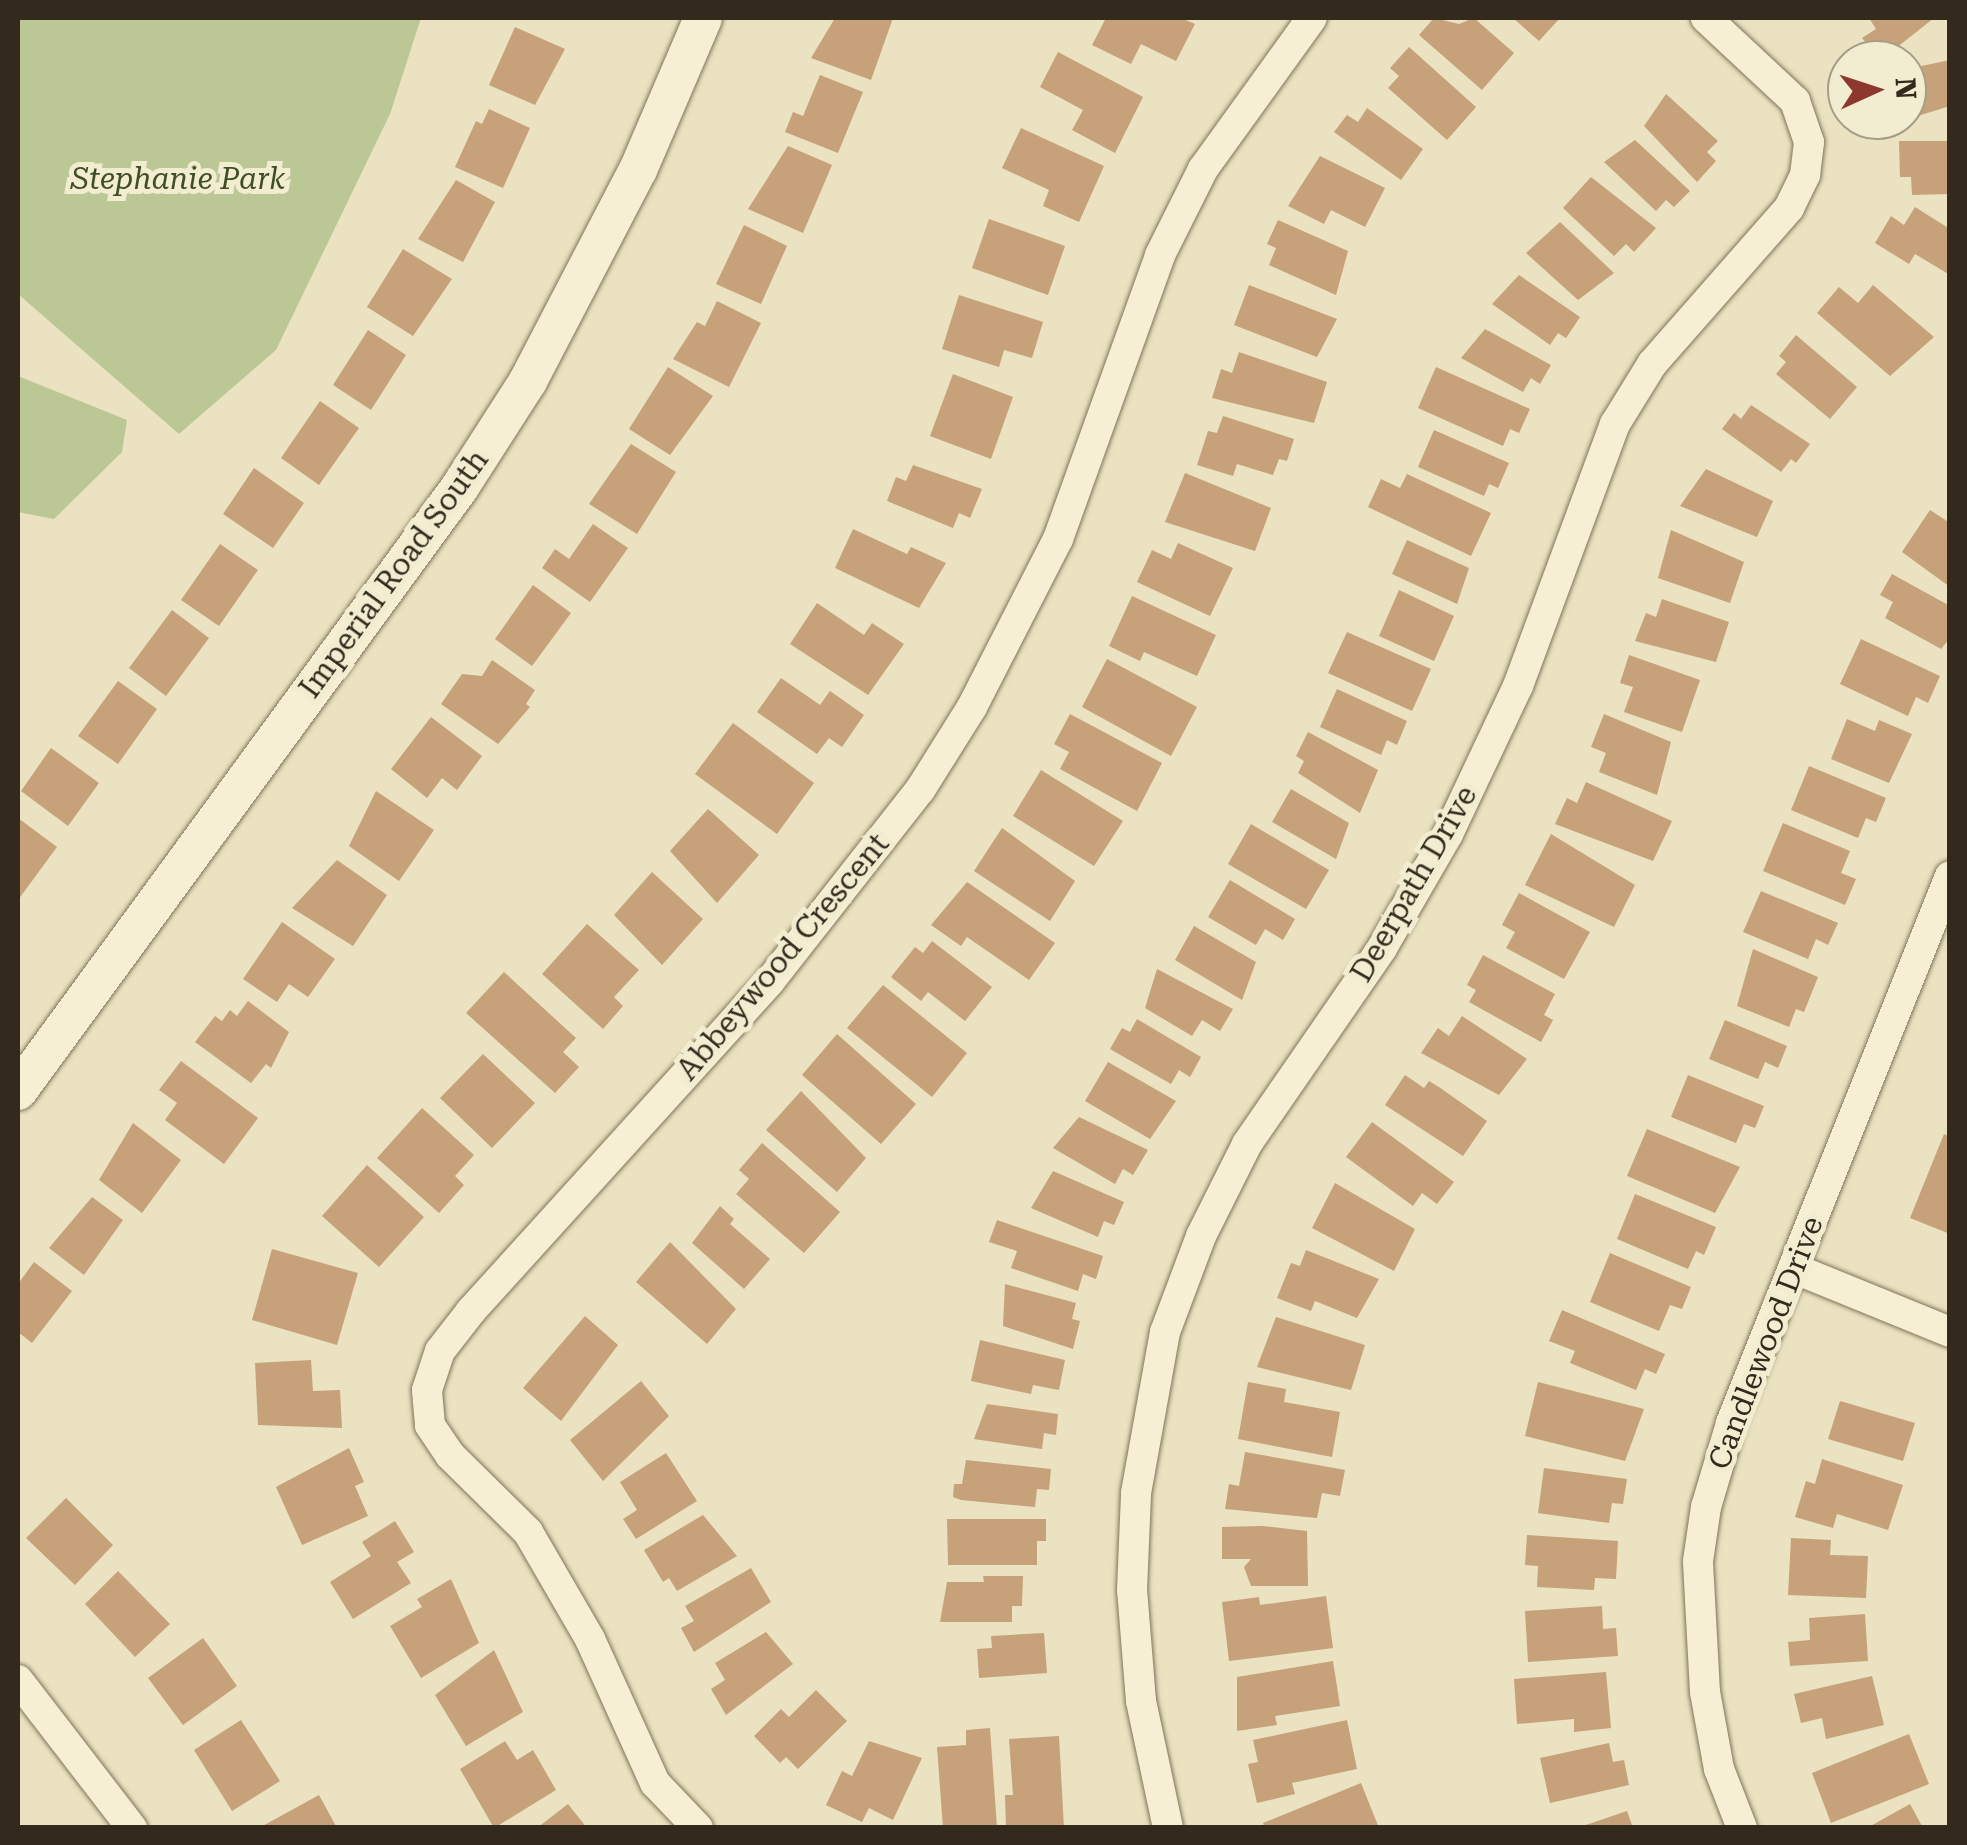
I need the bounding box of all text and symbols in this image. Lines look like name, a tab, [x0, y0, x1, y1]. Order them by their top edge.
north arrow	[1827, 40, 1927, 140]
text: N	[1888, 77, 1923, 100]
park label: Stephanie Park	[71, 161, 285, 197]
street label: Imperial Road South	[292, 443, 496, 705]
street label: Deerpath Drive	[1343, 780, 1485, 988]
street label: Abbeywood Crescent	[669, 826, 897, 1088]
street label: Candlewood Drive	[1701, 1211, 1831, 1475]

